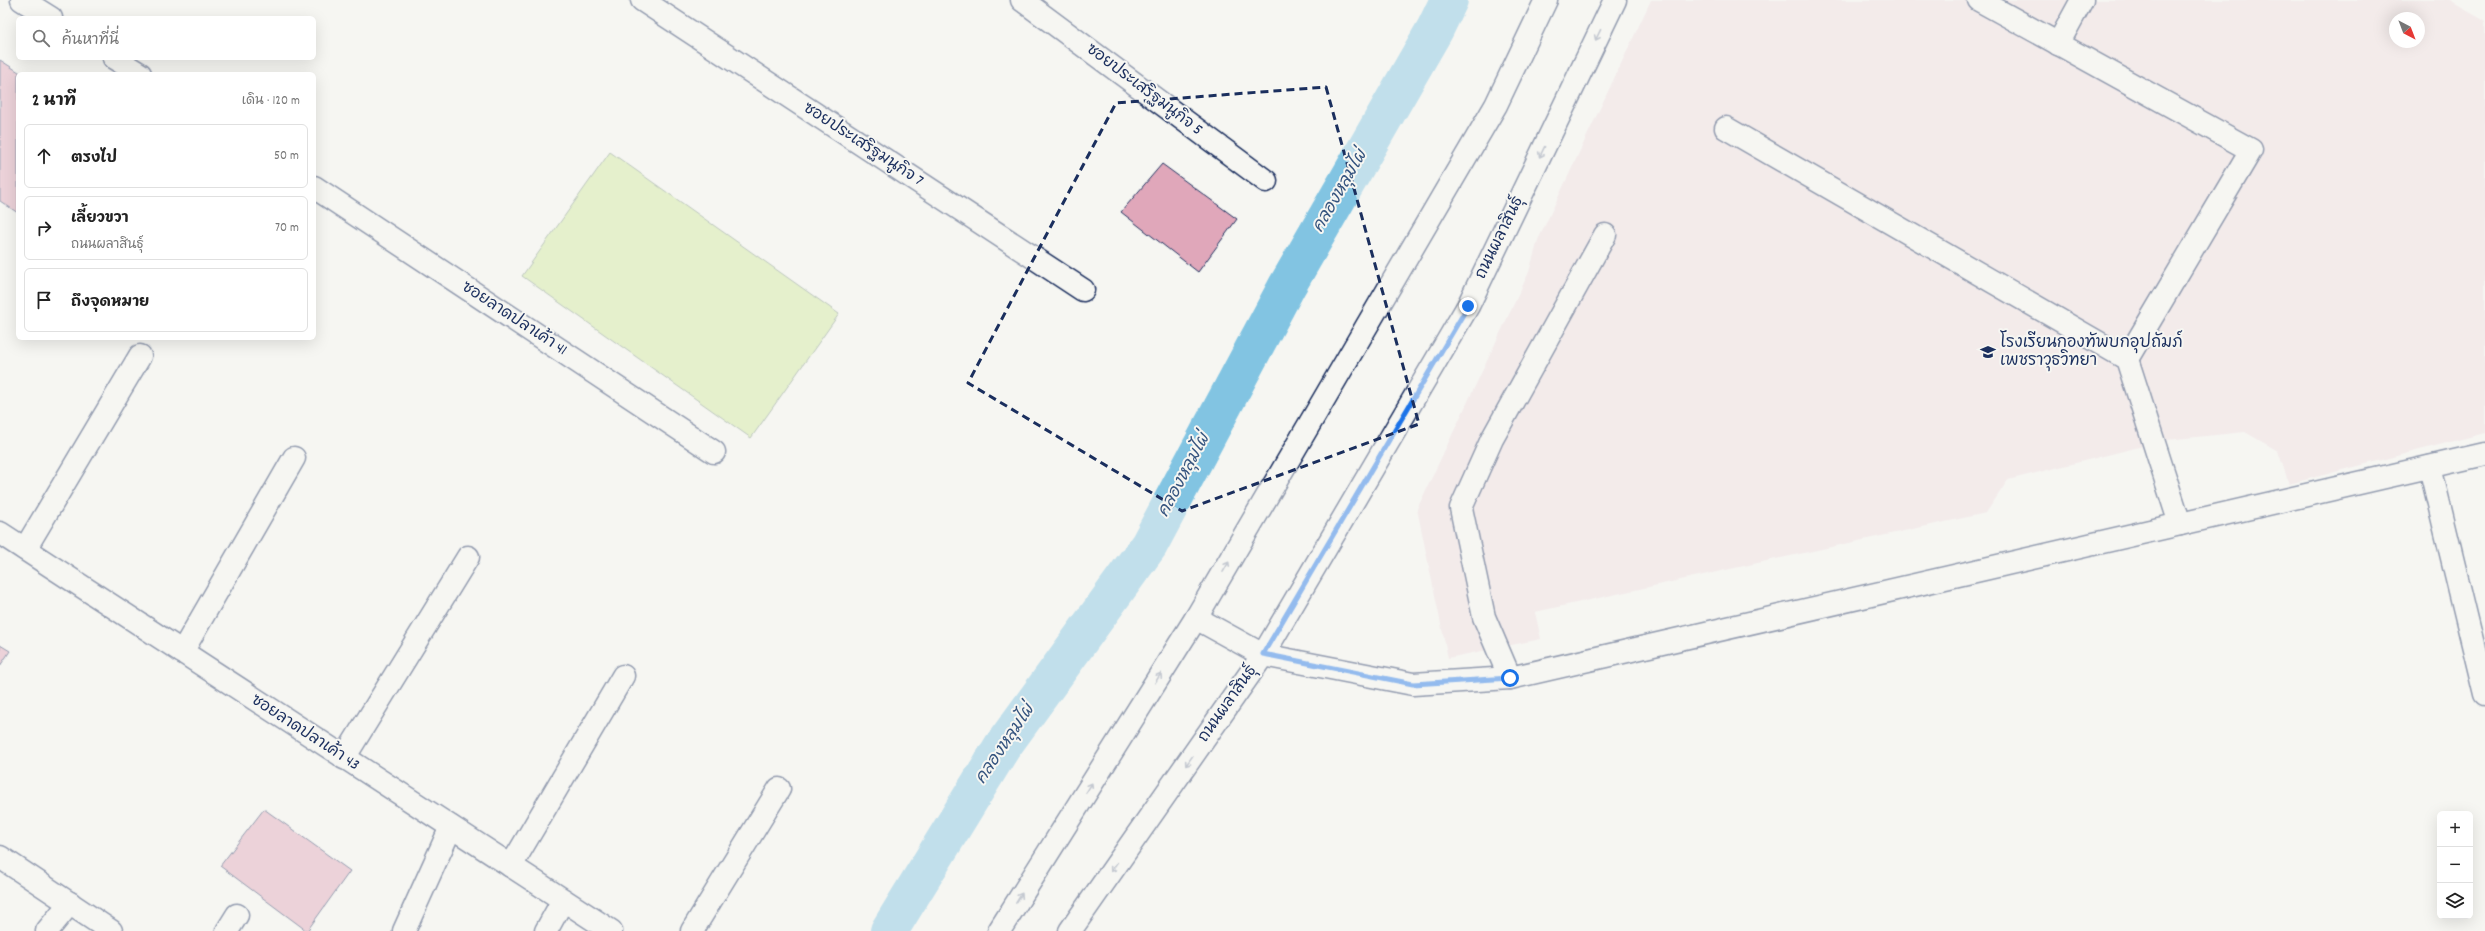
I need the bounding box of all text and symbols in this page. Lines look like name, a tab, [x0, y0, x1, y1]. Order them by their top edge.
north arrow	[2389, 12, 2425, 48]
search box	[16, 16, 316, 60]
icon: search	[30, 27, 52, 49]
one-way arrow	[1594, 29, 1601, 41]
text: ค้นหาที่นี่	[62, 30, 119, 52]
street label: ซอยประเสริฐมนูกิจ 5	[1081, 38, 1208, 142]
text: 2 นาที	[32, 90, 76, 114]
text: เดิน · 120 m	[242, 92, 300, 111]
street label: ซอยประเสริฐมนูกิจ 7	[798, 97, 928, 193]
water label: คลองหลุมไผ่	[1306, 143, 1376, 238]
icon: ahead	[33, 145, 55, 167]
one-way arrow	[1538, 146, 1545, 158]
text: 50 m	[274, 147, 299, 166]
text: ตรงไป	[71, 148, 117, 170]
street label: ถนนผลาสินธุ์	[1468, 192, 1530, 283]
text: เลี้ยวขวา	[71, 208, 129, 230]
icon: right	[33, 217, 55, 239]
text: 70 m	[275, 219, 299, 238]
text: ถนนผลาสินธุ์	[71, 236, 144, 255]
street label: ซอยลาดปลาเค้า 41	[457, 275, 572, 362]
icon: arrive	[33, 289, 55, 311]
text: ถึงจุดหมาย	[71, 292, 149, 314]
route end	[1459, 297, 1477, 315]
place label: โรงเรียนกองทัพบกอุปถัมภ์ เพชราวุธวิทยา	[2000, 330, 2183, 373]
school or university icon: โรงเรียนกองทัพบกอุปถัมภ์ เพชราวุธวิทยา	[1979, 343, 1997, 361]
water label: คลองหลุมไผ่	[1151, 426, 1218, 522]
one-way arrow	[1222, 561, 1230, 573]
street label: ถนนผลาสินธุ์	[1191, 660, 1263, 747]
route start	[1501, 669, 1519, 687]
one-way arrow	[1154, 673, 1162, 684]
street label: ซอยลาดปลาเค้า 43	[246, 688, 364, 777]
water label: คลองหลุมไผ่	[969, 697, 1043, 790]
one-way arrow	[1185, 755, 1193, 766]
one-way arrow	[1085, 783, 1093, 794]
map controls	[2437, 811, 2473, 919]
button: +	[2437, 811, 2473, 847]
button: −	[2437, 847, 2473, 883]
one-way arrow	[1110, 861, 1118, 872]
button: layers	[2437, 883, 2473, 919]
one-way arrow	[1016, 892, 1024, 904]

